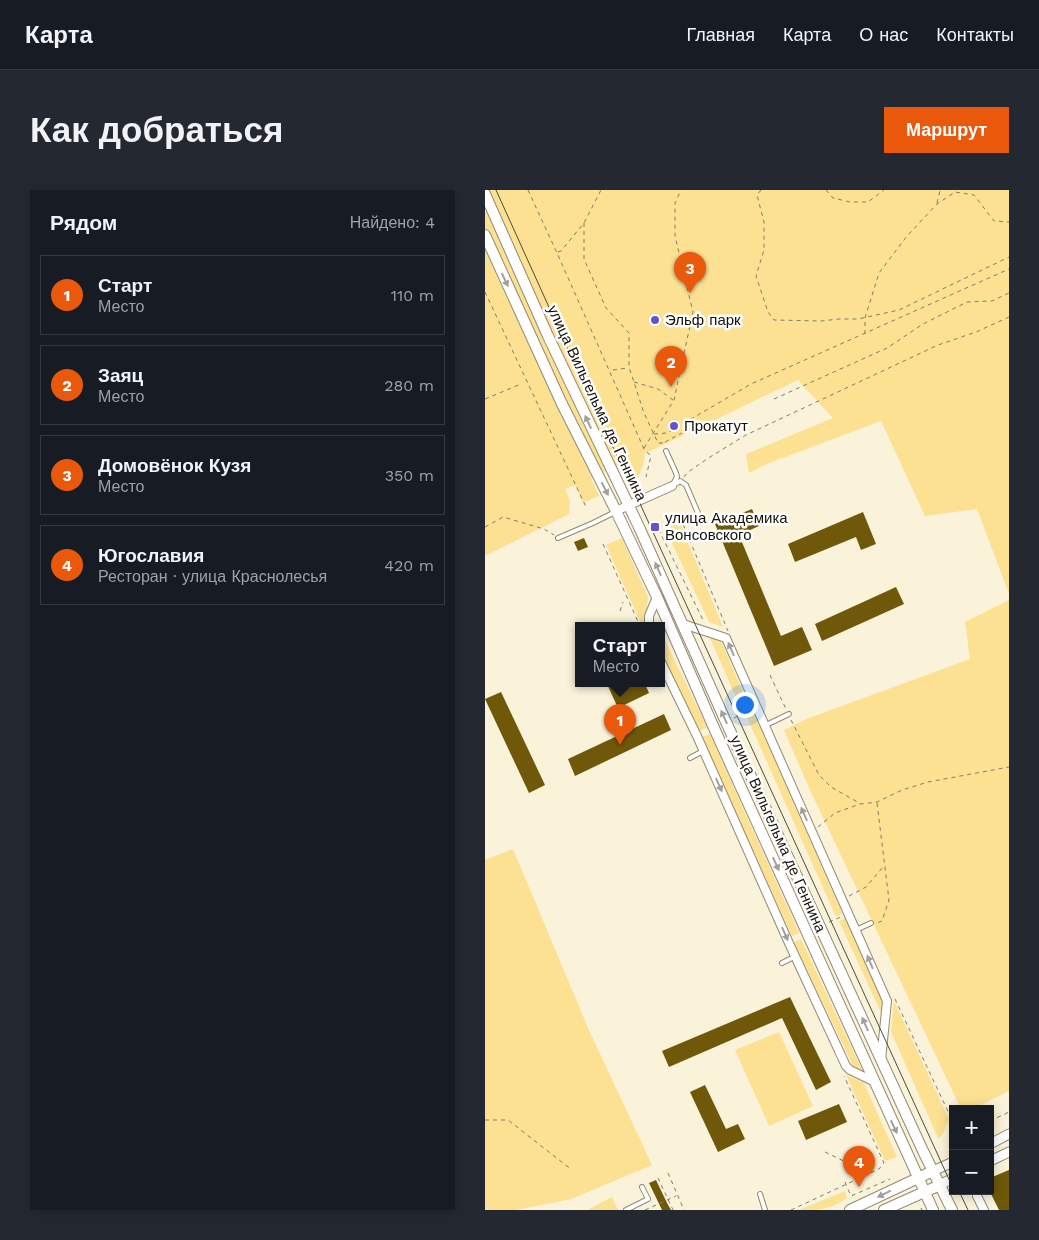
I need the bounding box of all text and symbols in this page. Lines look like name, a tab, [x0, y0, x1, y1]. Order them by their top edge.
text: Карта	[25, 21, 93, 49]
text: Главная	[686, 24, 755, 45]
text: Карта	[783, 24, 831, 45]
text: О нас	[859, 24, 908, 45]
text: Контакты	[936, 24, 1014, 45]
button: Маршрут	[884, 107, 1009, 153]
text: Как добраться	[30, 109, 283, 151]
text: Рядом	[50, 210, 117, 235]
text: Найдено: 4	[350, 213, 435, 232]
pin: 3	[674, 252, 706, 293]
one-way arrow	[502, 273, 510, 287]
text: Старт	[98, 274, 152, 297]
text: 1	[64, 286, 70, 305]
text: 110 m	[391, 286, 434, 305]
text: Место	[98, 297, 144, 316]
street label: улица Вильгельма де Геннина	[544, 302, 651, 504]
place label: Эльф парк	[665, 311, 741, 329]
marker: Эльф парк	[649, 314, 661, 326]
pin: 2	[655, 346, 687, 387]
text: Заяц	[98, 364, 143, 387]
text: 2	[62, 376, 72, 395]
text: 280 m	[384, 376, 434, 395]
text: Место	[98, 387, 144, 406]
one-way arrow	[584, 415, 592, 429]
place label: Прокатут	[684, 417, 748, 435]
marker: Прокатут	[668, 420, 680, 432]
text: Домовёнок Кузя	[98, 454, 251, 477]
text: 3	[62, 466, 72, 485]
text: 350 m	[385, 466, 434, 485]
text: Место	[98, 477, 144, 496]
one-way arrow	[601, 482, 609, 497]
place label: улица Академика Вонсовского	[665, 509, 788, 544]
marker: улица Академика Вонсовского	[649, 521, 661, 533]
text: Югославия	[98, 544, 204, 567]
text: 4	[62, 556, 72, 575]
text: 420 m	[384, 556, 434, 575]
one-way arrow	[653, 562, 661, 576]
text: Ресторан · улица Краснолесья	[98, 567, 327, 586]
popup	[575, 622, 665, 687]
text: Старт	[593, 634, 647, 657]
one-way arrow	[727, 642, 734, 657]
text: Место	[593, 657, 639, 676]
your location	[732, 692, 758, 718]
pin: 1	[604, 704, 636, 745]
one-way arrow	[720, 710, 728, 724]
street label: улица Вильгельма де Геннина	[726, 733, 830, 936]
one-way arrow	[715, 778, 723, 792]
one-way arrow	[800, 807, 808, 821]
one-way arrow	[771, 857, 780, 872]
one-way arrow	[781, 927, 789, 941]
one-way arrow	[866, 955, 874, 969]
one-way arrow	[860, 1017, 868, 1031]
map controls	[949, 1105, 994, 1195]
button: +	[949, 1105, 994, 1150]
one-way arrow	[890, 1119, 899, 1134]
pin: 4	[843, 1146, 875, 1187]
button: −	[949, 1150, 994, 1195]
one-way arrow	[877, 1191, 891, 1199]

